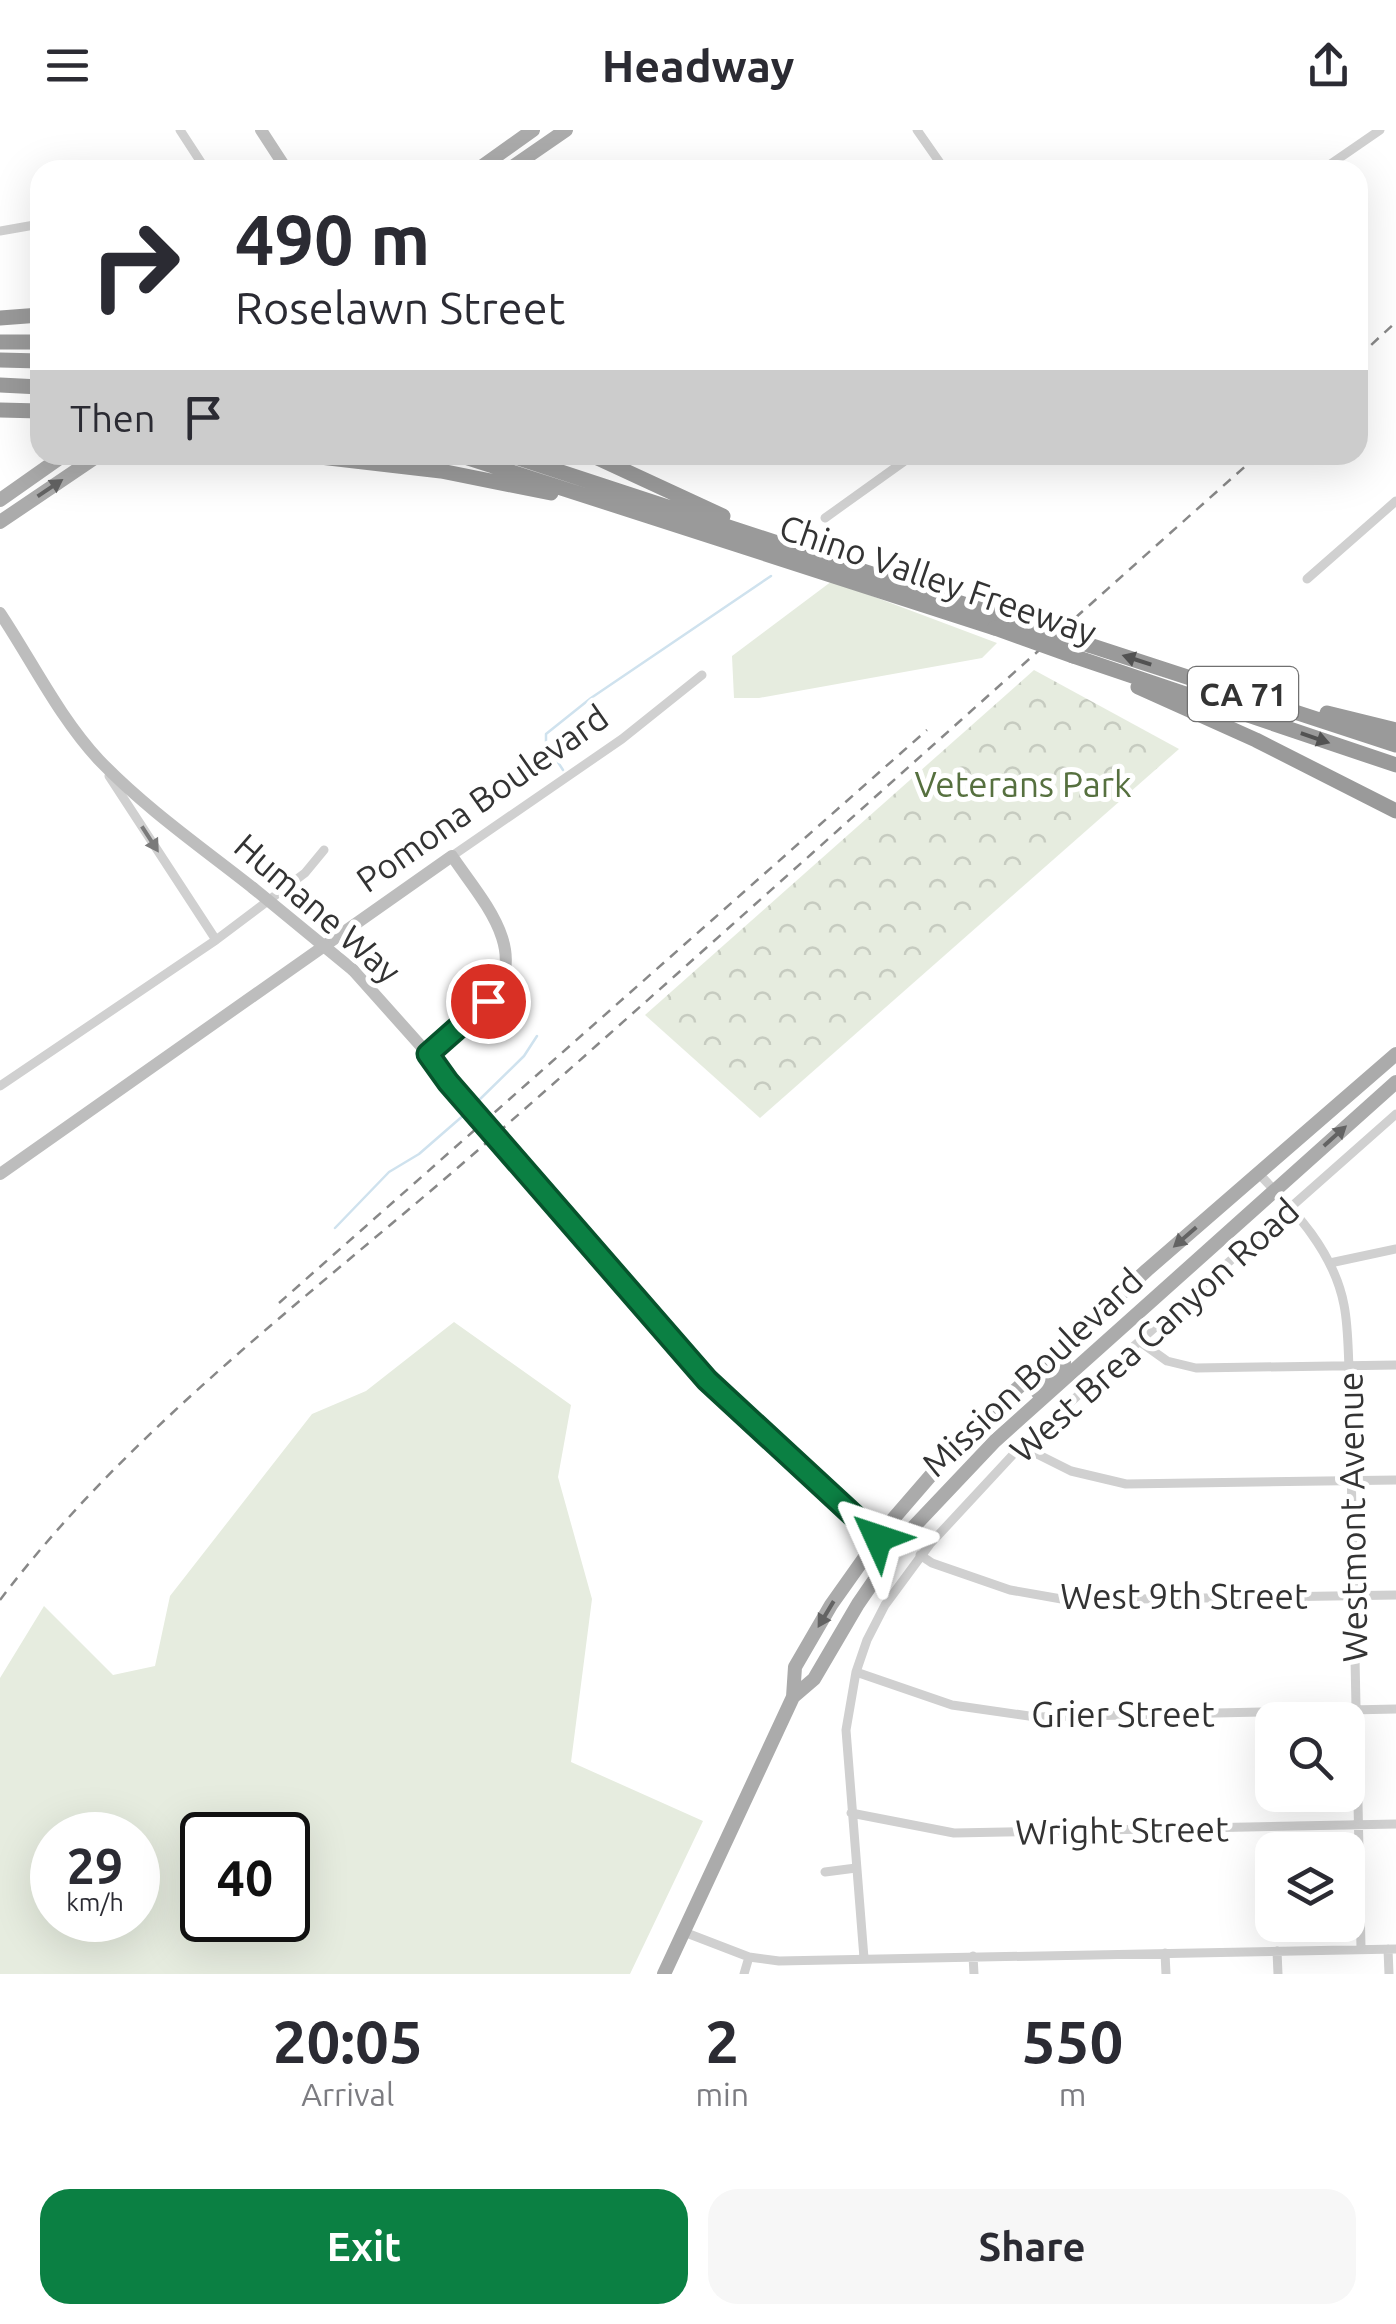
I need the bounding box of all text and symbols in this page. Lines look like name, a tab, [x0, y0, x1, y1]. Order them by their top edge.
icon: menu	[40, 38, 95, 93]
icon: share	[1301, 38, 1356, 93]
text: Headway	[602, 40, 794, 91]
icon: right	[70, 200, 200, 330]
text: 490 m	[235, 200, 430, 278]
text: Roselawn Street	[235, 282, 565, 333]
icon: arrive	[176, 390, 231, 445]
text: Then	[70, 397, 156, 439]
one-way arrow	[36, 480, 63, 498]
street label: Chino Valley Freeway	[774, 506, 1102, 652]
one-way arrow	[1122, 652, 1152, 667]
road number: CA 71	[1188, 667, 1298, 721]
street label: Pomona Boulevard	[349, 696, 615, 900]
one-way arrow	[1301, 731, 1331, 746]
park label: Veterans Park	[914, 764, 1132, 804]
one-way arrow	[141, 825, 159, 853]
street label: Humane Way	[227, 825, 409, 991]
pin	[446, 959, 531, 1044]
icon: arrive	[461, 974, 516, 1029]
one-way arrow	[1322, 1126, 1347, 1148]
street label: West Brea Canyon Road	[1002, 1190, 1306, 1470]
one-way arrow	[1173, 1226, 1198, 1248]
street label: Mission Boulevard	[914, 1260, 1150, 1484]
street label: Westmont Avenue	[1329, 1371, 1375, 1663]
position arrow	[826, 1486, 930, 1590]
street label: West 9th Street	[1060, 1576, 1308, 1616]
one-way arrow	[818, 1600, 835, 1628]
street label: Grier Street	[1031, 1694, 1215, 1734]
map controls	[1255, 1702, 1365, 1942]
button: search	[1255, 1702, 1365, 1812]
street label: Wright Street	[1015, 1808, 1229, 1852]
speed limit sign: 40	[180, 1812, 310, 1942]
button: layers	[1255, 1832, 1365, 1942]
text: 29	[67, 1837, 123, 1893]
text: km/h	[66, 1888, 124, 1916]
text: 20:05	[273, 2007, 423, 2074]
text: 2	[705, 2007, 739, 2074]
text: 550	[1022, 2007, 1123, 2074]
text: Arrival	[301, 2076, 394, 2112]
text: min	[695, 2076, 749, 2112]
text: m	[1059, 2076, 1086, 2112]
button: Exit	[40, 2189, 688, 2304]
button: Share	[708, 2189, 1356, 2304]

